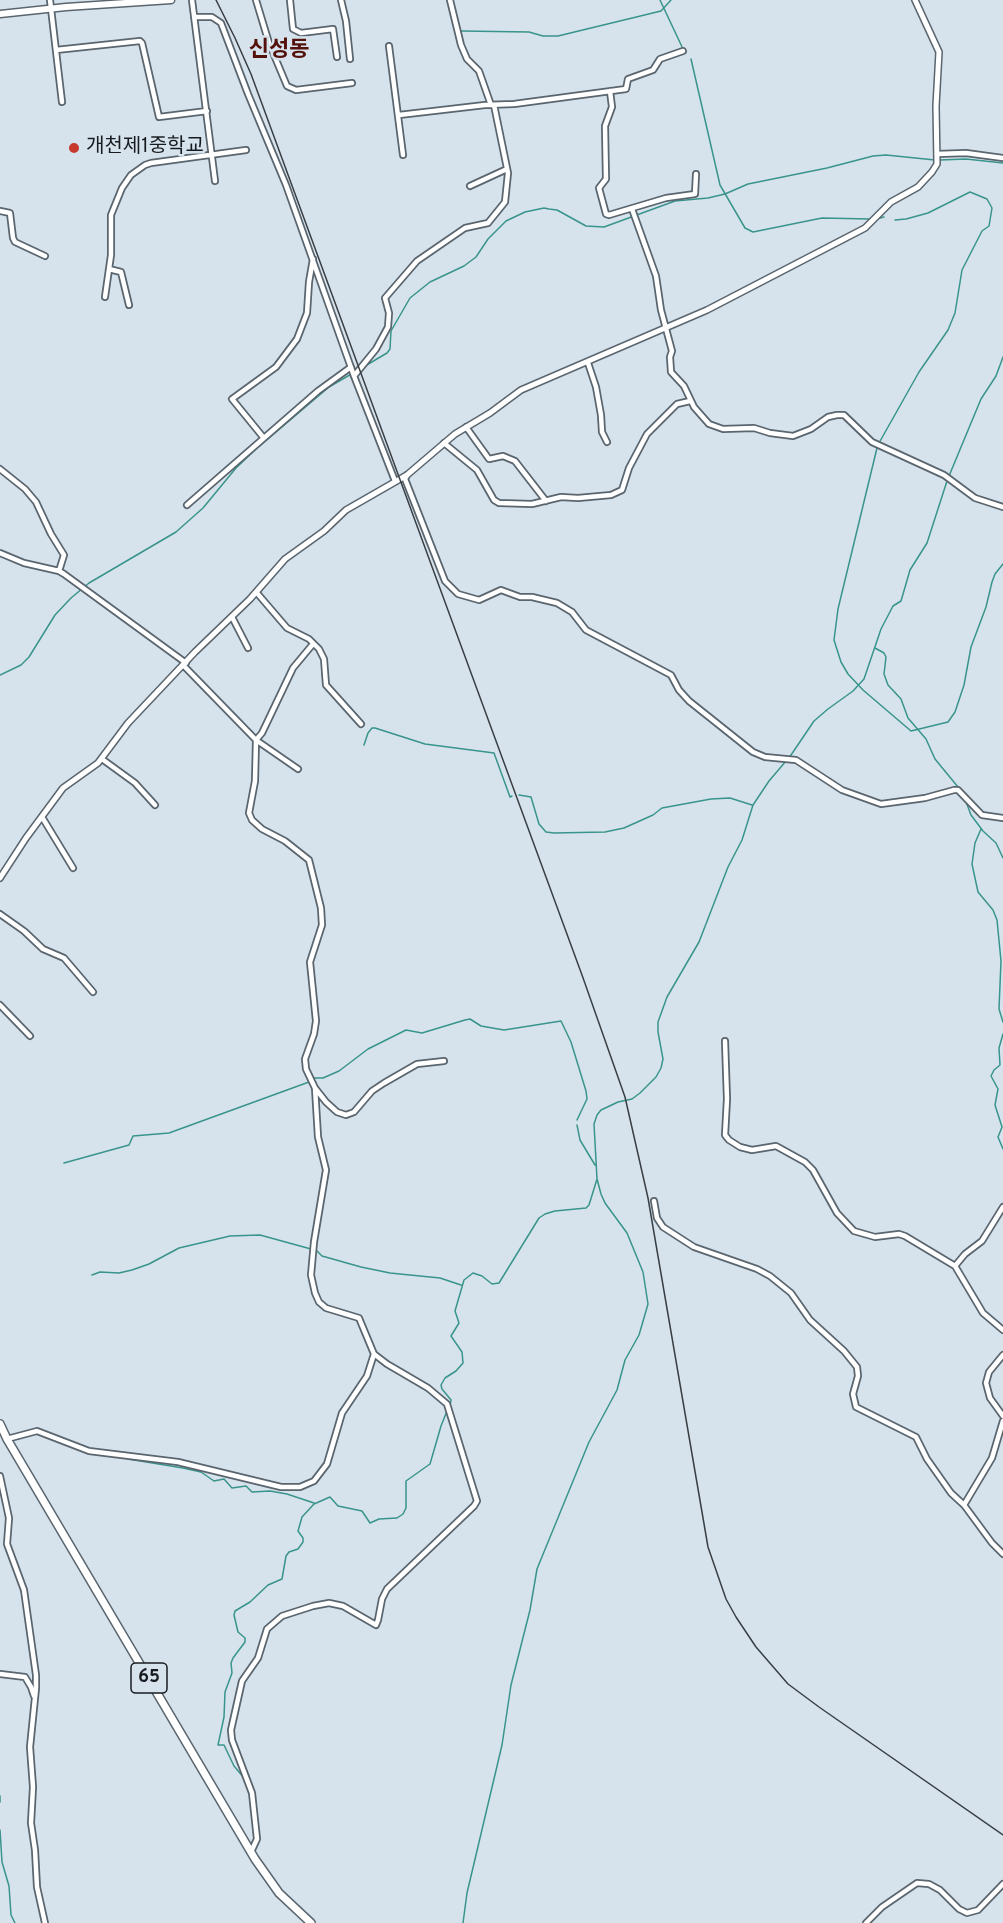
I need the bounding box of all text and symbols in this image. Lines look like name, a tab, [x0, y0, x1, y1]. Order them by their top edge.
district label: 신성동	[249, 39, 309, 65]
place label: 개천제1중학교	[86, 136, 204, 160]
marker: 개천제1중학교	[67, 141, 81, 155]
road number: 65	[131, 1663, 167, 1693]

